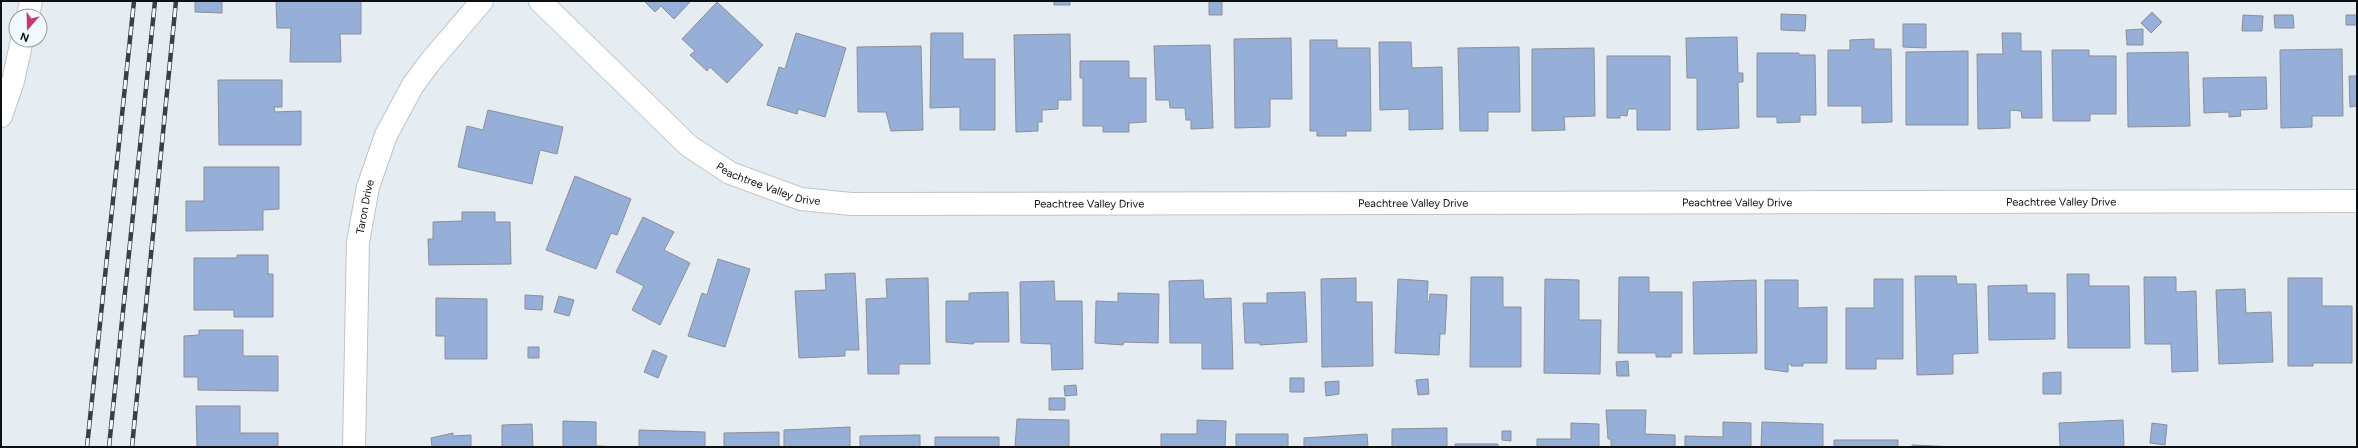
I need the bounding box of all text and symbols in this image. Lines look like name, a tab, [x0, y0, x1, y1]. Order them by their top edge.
north arrow	[8, 8, 48, 48]
text: N	[19, 29, 31, 44]
street label: Peachtree Valley Drive	[714, 160, 821, 208]
street label: Taron Drive	[354, 178, 377, 235]
street label: Peachtree Valley Drive	[2006, 195, 2116, 209]
street label: Peachtree Valley Drive	[1682, 196, 1792, 209]
street label: Peachtree Valley Drive	[1034, 197, 1144, 211]
street label: Peachtree Valley Drive	[1358, 197, 1468, 210]

